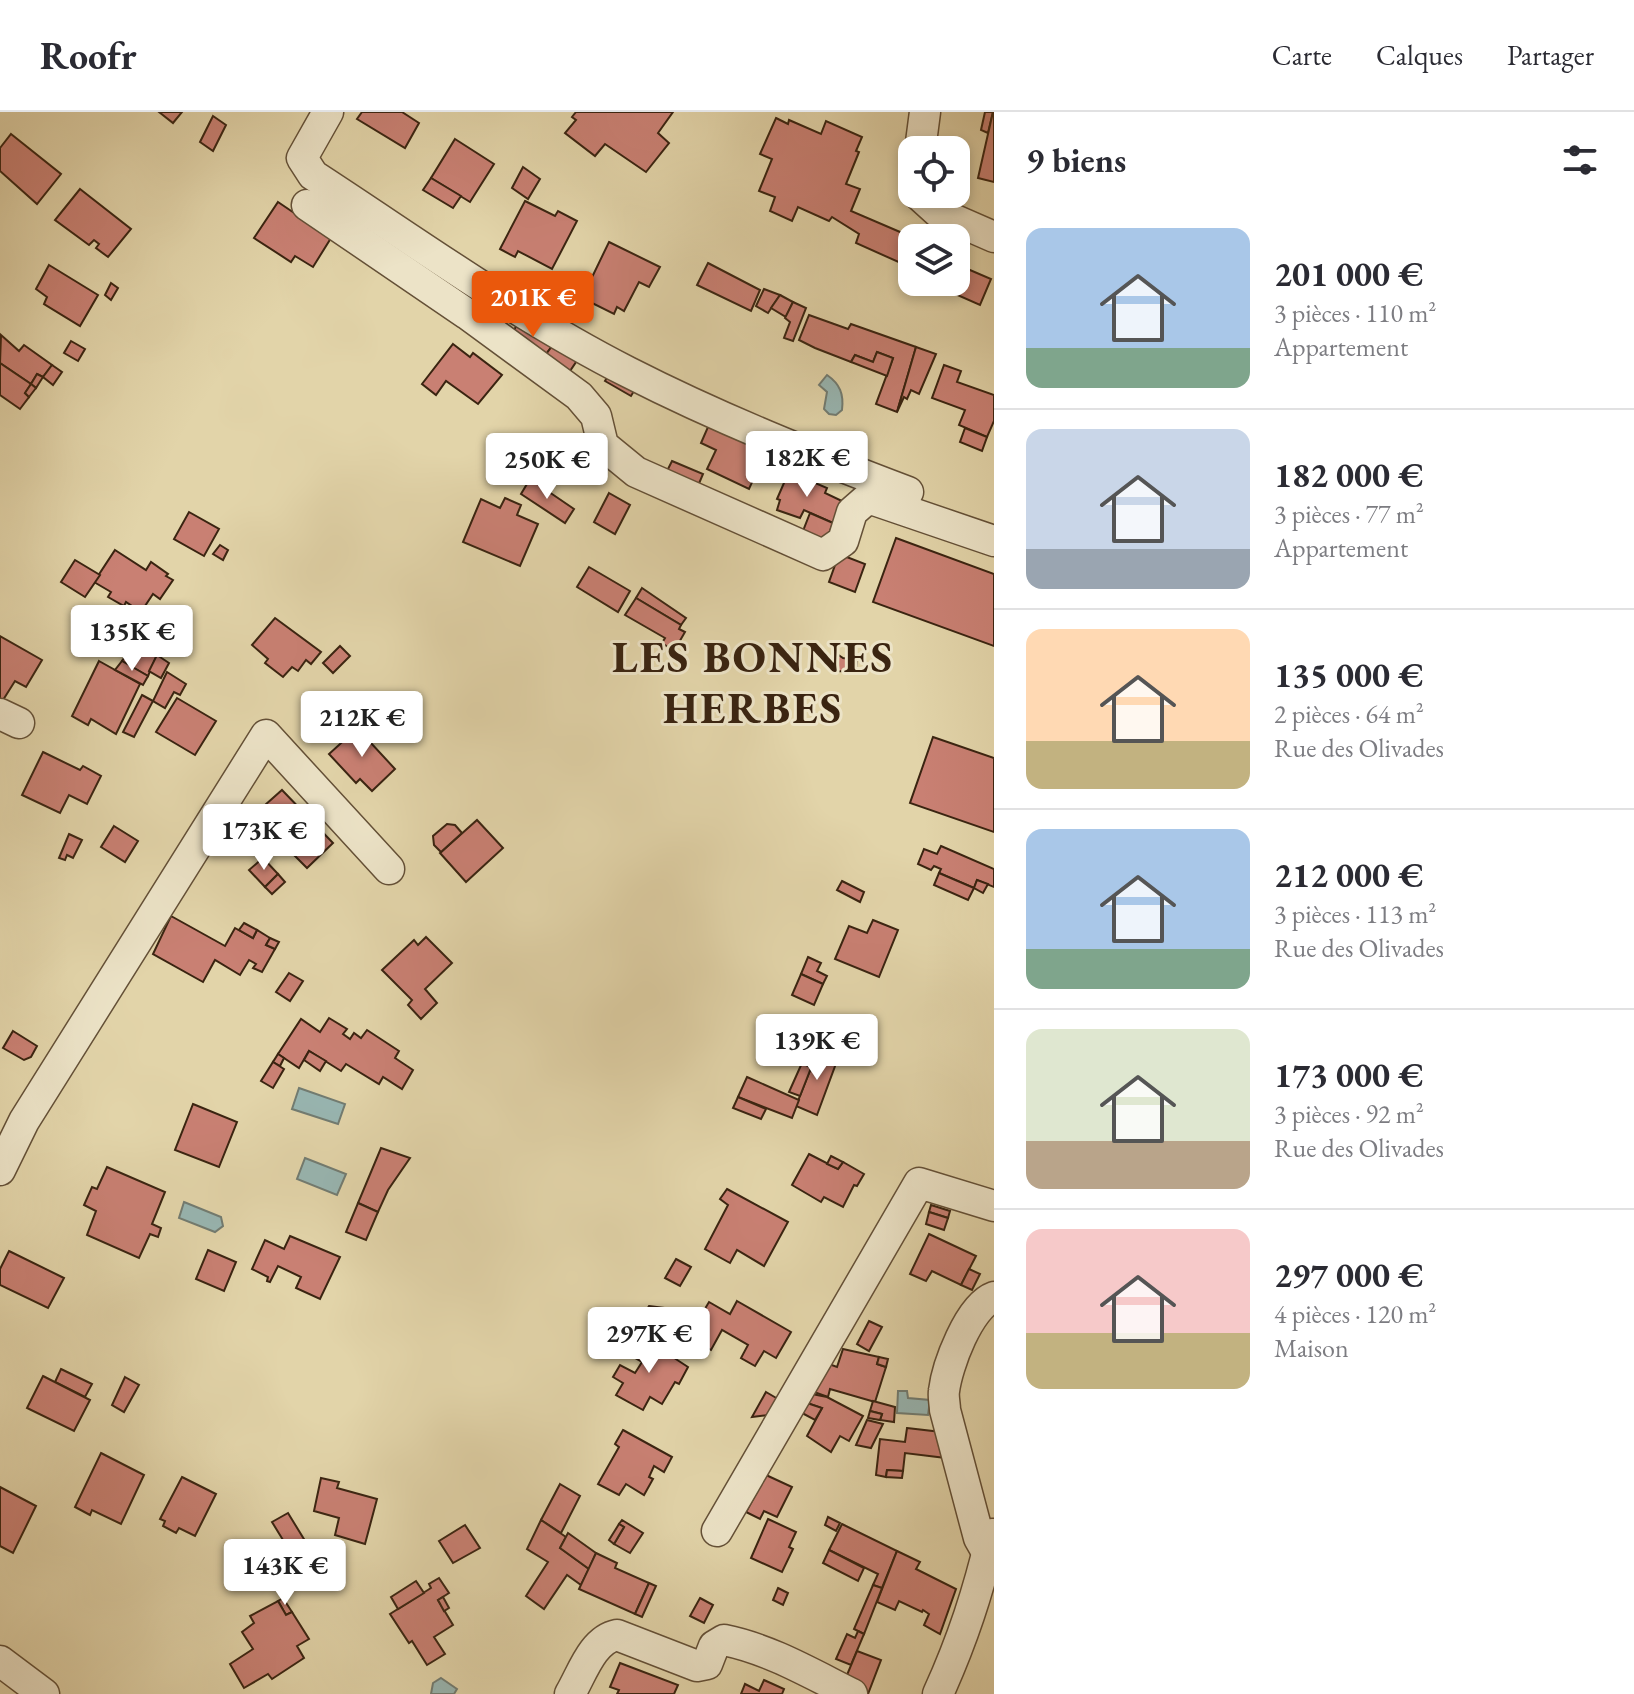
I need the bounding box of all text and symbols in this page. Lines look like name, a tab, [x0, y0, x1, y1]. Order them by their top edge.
text: Roofr	[40, 31, 137, 80]
text: Carte	[1272, 37, 1332, 73]
text: Calques	[1376, 37, 1463, 73]
text: Partager	[1507, 37, 1594, 73]
map controls	[898, 136, 970, 296]
button: locate	[898, 136, 970, 208]
text: 9 biens	[1026, 138, 1126, 182]
icon: filters	[1558, 138, 1602, 182]
button: layers	[898, 224, 970, 296]
text: 201 000 €	[1274, 252, 1423, 296]
icon: home	[1090, 260, 1186, 356]
pin: 201K €	[468, 271, 598, 339]
text: 201K €	[490, 280, 576, 314]
text: 3 pièces · 110 m²	[1274, 296, 1436, 330]
text: Appartement	[1274, 330, 1408, 364]
pin: 182K €	[742, 431, 872, 499]
pin: 250K €	[482, 433, 612, 501]
text: 182K €	[764, 440, 850, 474]
text: 250K €	[504, 442, 590, 476]
text: 182 000 €	[1274, 453, 1423, 497]
icon: home	[1090, 461, 1186, 557]
text: 3 pièces · 77 m²	[1274, 497, 1424, 531]
text: Appartement	[1274, 531, 1408, 565]
pin: 135K €	[67, 605, 197, 673]
text: 135K €	[89, 614, 175, 648]
district label: LES BONNES HERBES	[612, 628, 894, 736]
text: 135 000 €	[1274, 653, 1423, 697]
icon: home	[1090, 661, 1186, 757]
pin: 212K €	[297, 691, 427, 759]
text: 2 pièces · 64 m²	[1274, 697, 1424, 731]
text: 212K €	[319, 700, 405, 734]
text: Rue des Olivades	[1274, 731, 1444, 765]
pin: 173K €	[199, 804, 329, 872]
text: 173K €	[221, 813, 307, 847]
text: 212 000 €	[1274, 853, 1423, 897]
icon: home	[1090, 861, 1186, 957]
text: 3 pièces · 113 m²	[1274, 897, 1436, 931]
text: Rue des Olivades	[1274, 931, 1444, 965]
pin: 139K €	[752, 1014, 882, 1082]
text: 139K €	[774, 1023, 860, 1057]
text: 173 000 €	[1274, 1053, 1423, 1097]
icon: home	[1090, 1061, 1186, 1157]
text: 3 pièces · 92 m²	[1274, 1097, 1424, 1131]
text: Rue des Olivades	[1274, 1131, 1444, 1165]
text: 297 000 €	[1274, 1253, 1423, 1297]
icon: home	[1090, 1261, 1186, 1357]
text: 4 pièces · 120 m²	[1274, 1297, 1436, 1331]
pin: 297K €	[584, 1307, 714, 1375]
text: 297K €	[606, 1316, 692, 1350]
text: Maison	[1274, 1331, 1349, 1365]
pin: 143K €	[220, 1539, 350, 1607]
text: 143K €	[242, 1548, 328, 1582]

